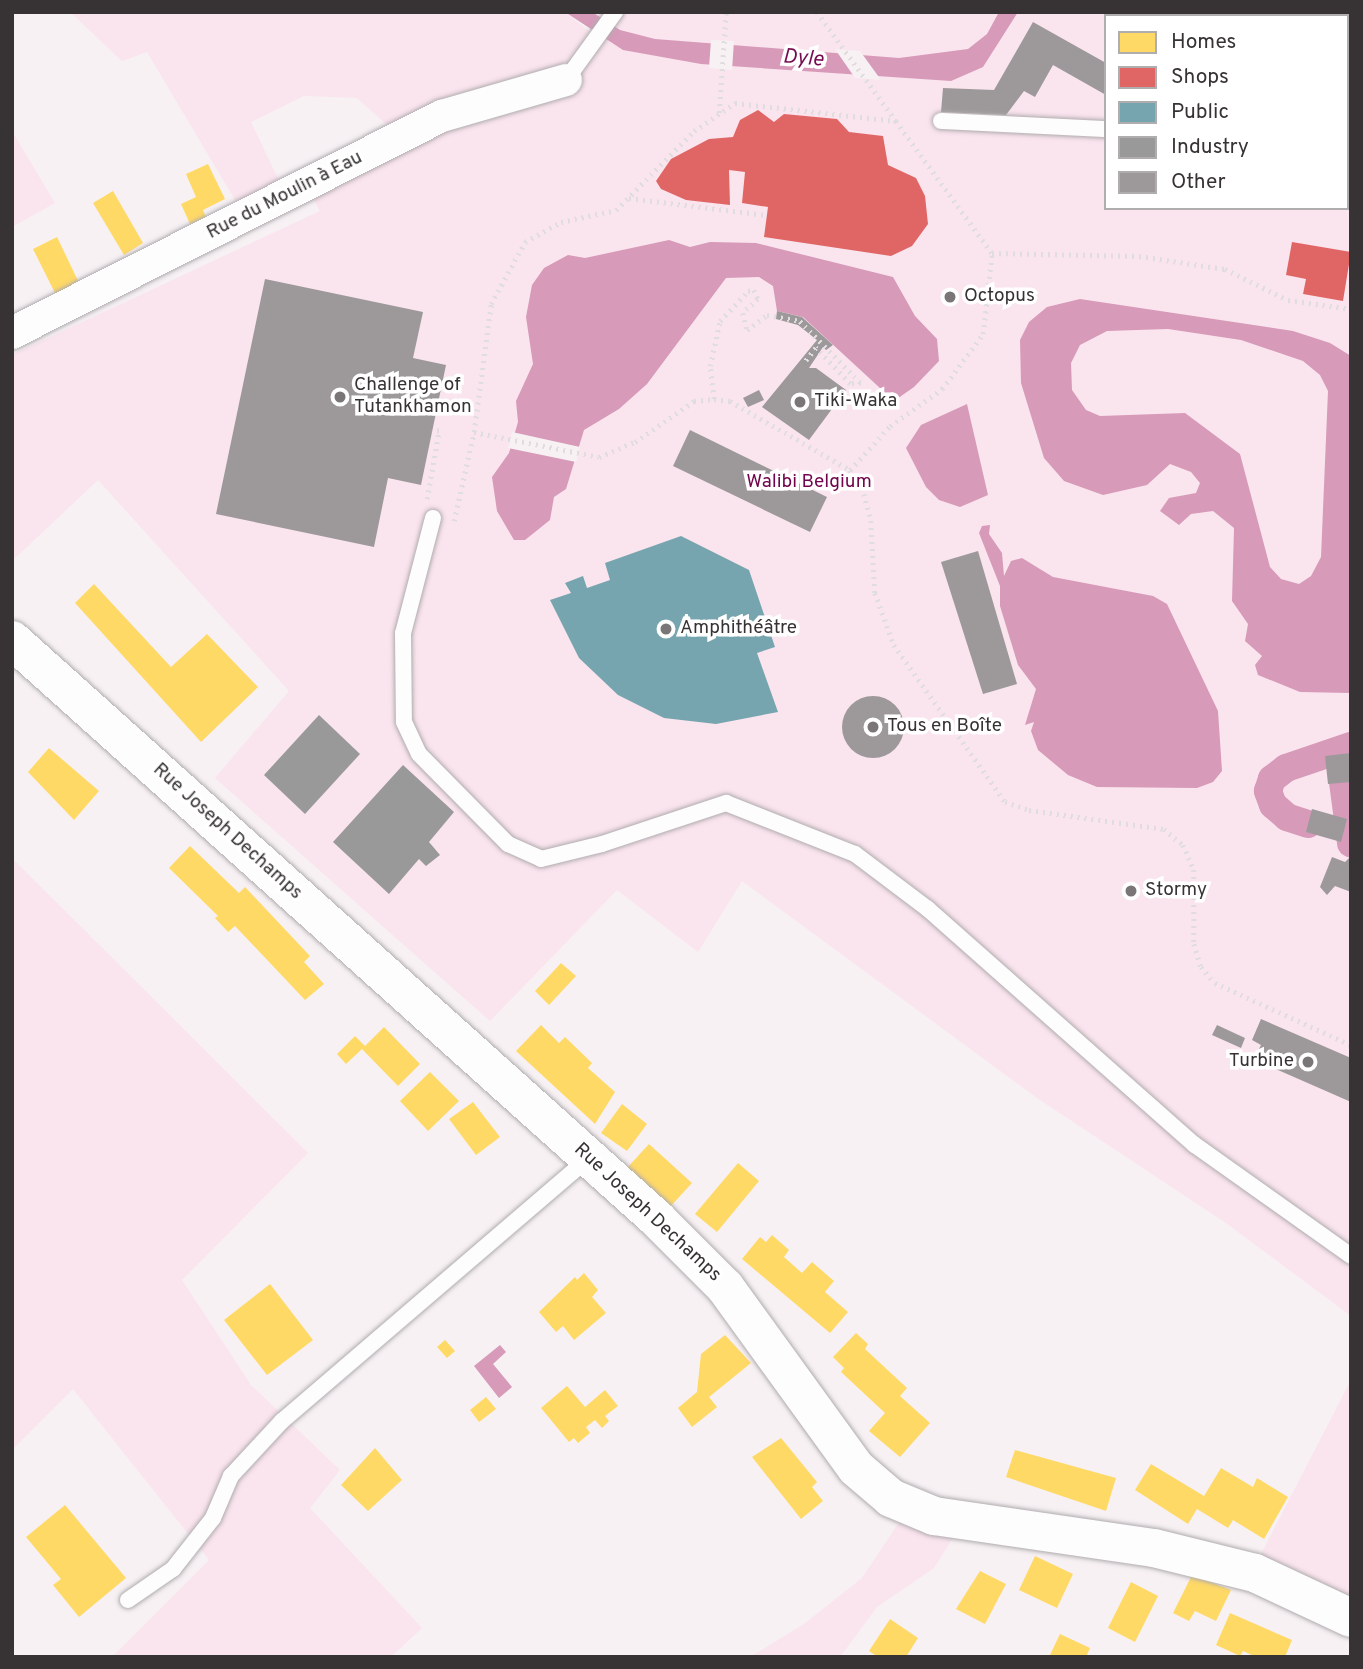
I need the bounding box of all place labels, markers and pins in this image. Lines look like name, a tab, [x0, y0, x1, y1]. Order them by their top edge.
place label: Octopus	[964, 286, 1035, 308]
marker: Octopus	[942, 289, 958, 305]
place label: Challenge of Tutankhamon	[354, 375, 472, 419]
marker: Challenge of Tutankhamon	[332, 389, 348, 405]
place label: Tiki-Waka	[814, 391, 897, 413]
marker: Tiki-Waka	[792, 394, 808, 410]
place label: Amphithéâtre	[680, 618, 797, 640]
marker: Amphithéâtre	[658, 621, 674, 637]
place label: Tous en Boîte	[887, 716, 1002, 738]
marker: Tous en Boîte	[865, 719, 881, 735]
place label: Stormy	[1145, 880, 1207, 902]
marker: Stormy	[1123, 883, 1139, 899]
place label: Turbine	[1229, 1051, 1294, 1073]
marker: Turbine	[1300, 1054, 1316, 1070]

